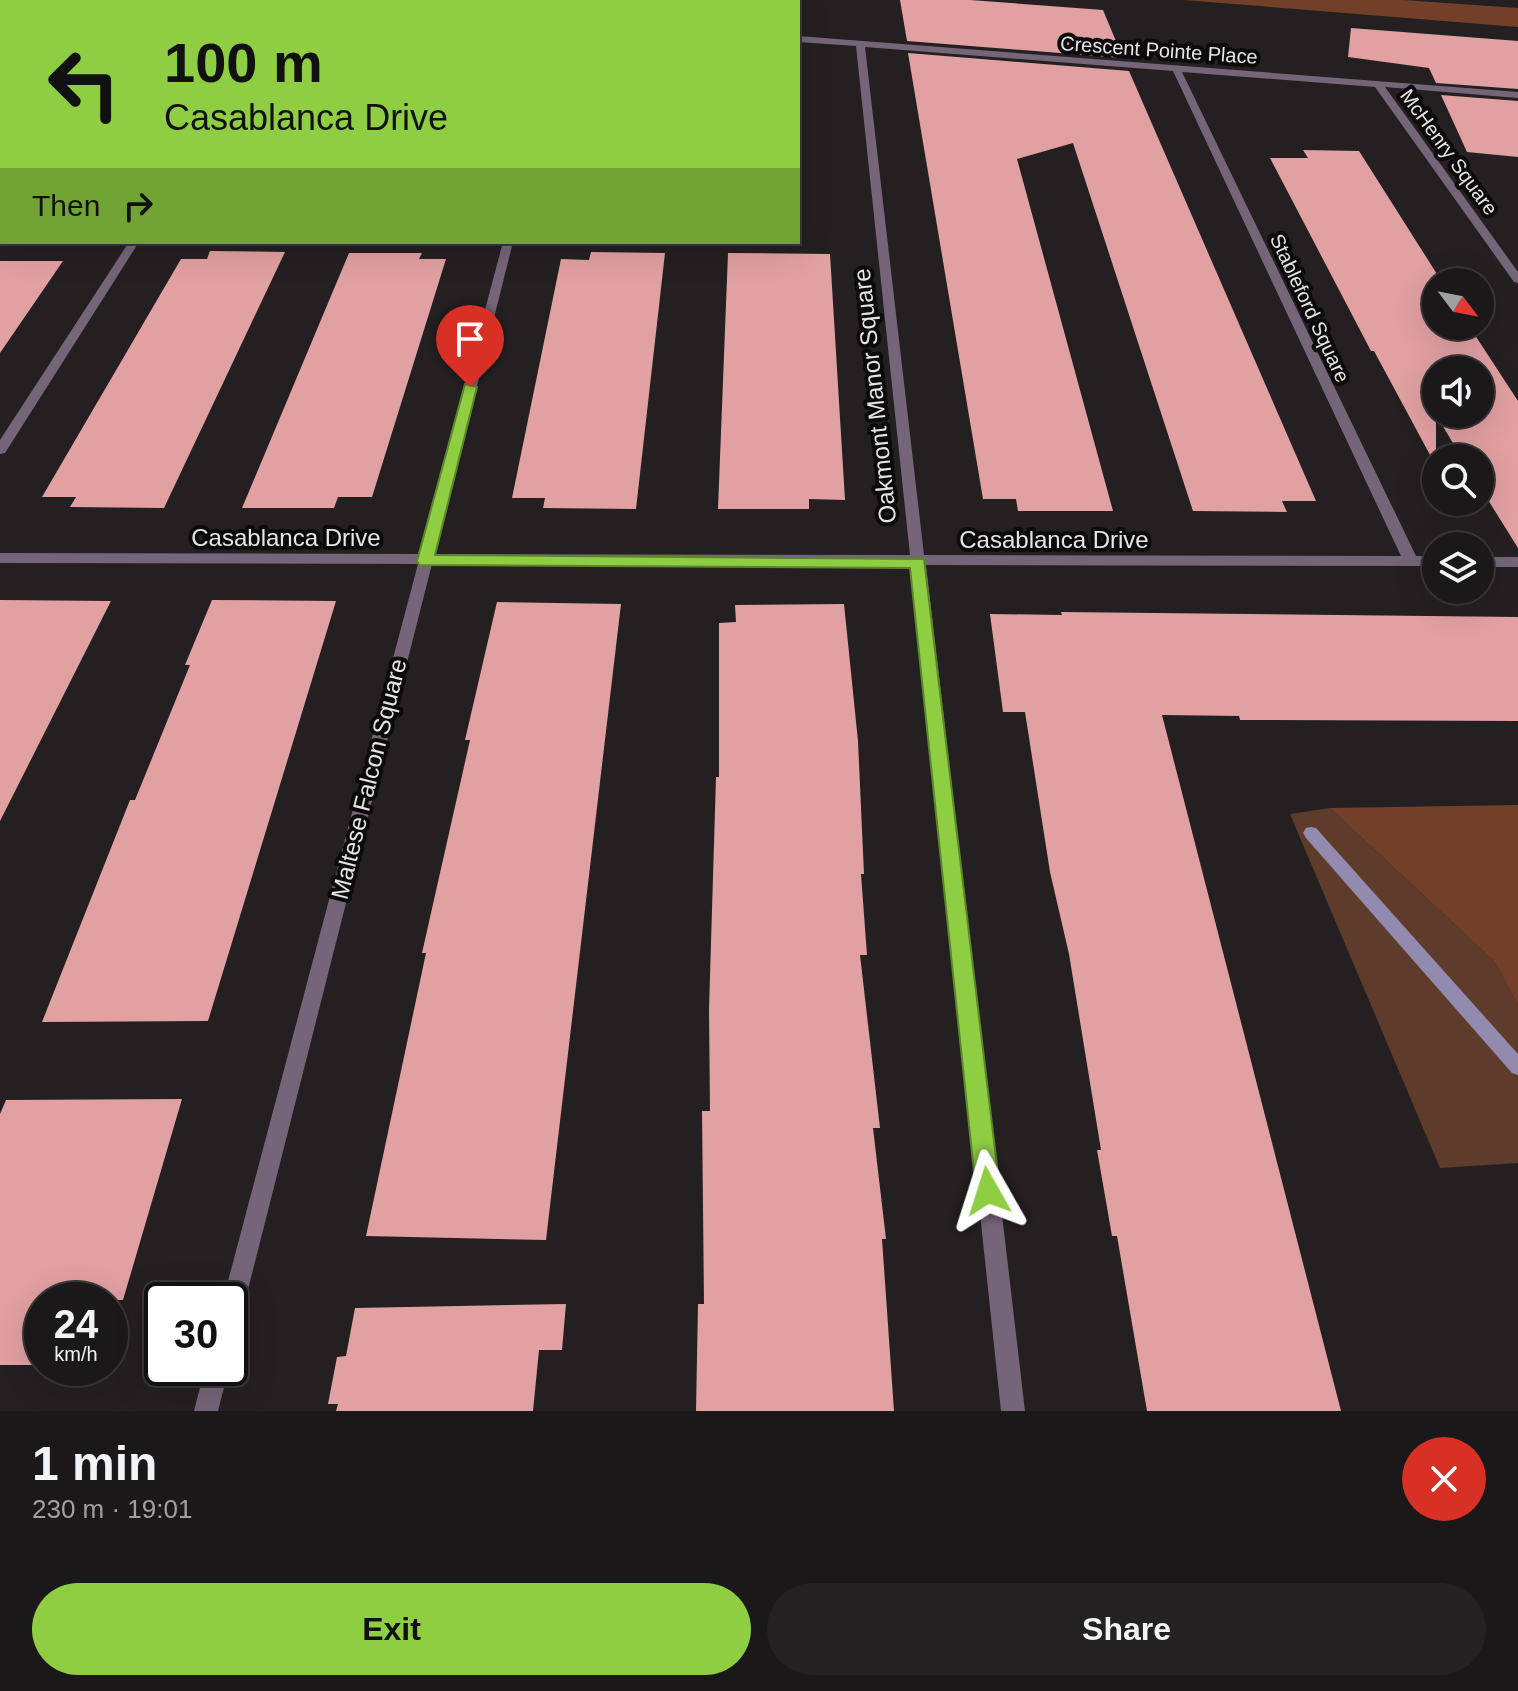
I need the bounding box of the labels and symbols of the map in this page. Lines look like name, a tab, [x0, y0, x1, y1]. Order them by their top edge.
street label: Crescent Pointe Place	[1060, 32, 1258, 68]
street label: McHenry Square	[1396, 85, 1502, 219]
street label: Stableford Square	[1266, 230, 1354, 386]
street label: Oakmont Manor Square	[848, 267, 901, 525]
north arrow	[1422, 268, 1494, 340]
pin	[436, 305, 504, 387]
street label: Casablanca Drive	[191, 524, 381, 551]
street label: Casablanca Drive	[959, 526, 1149, 553]
street label: Maltese Falcon Square	[326, 656, 411, 902]
position arrow	[946, 1149, 1030, 1233]
speed limit sign: 30	[144, 1282, 248, 1386]

